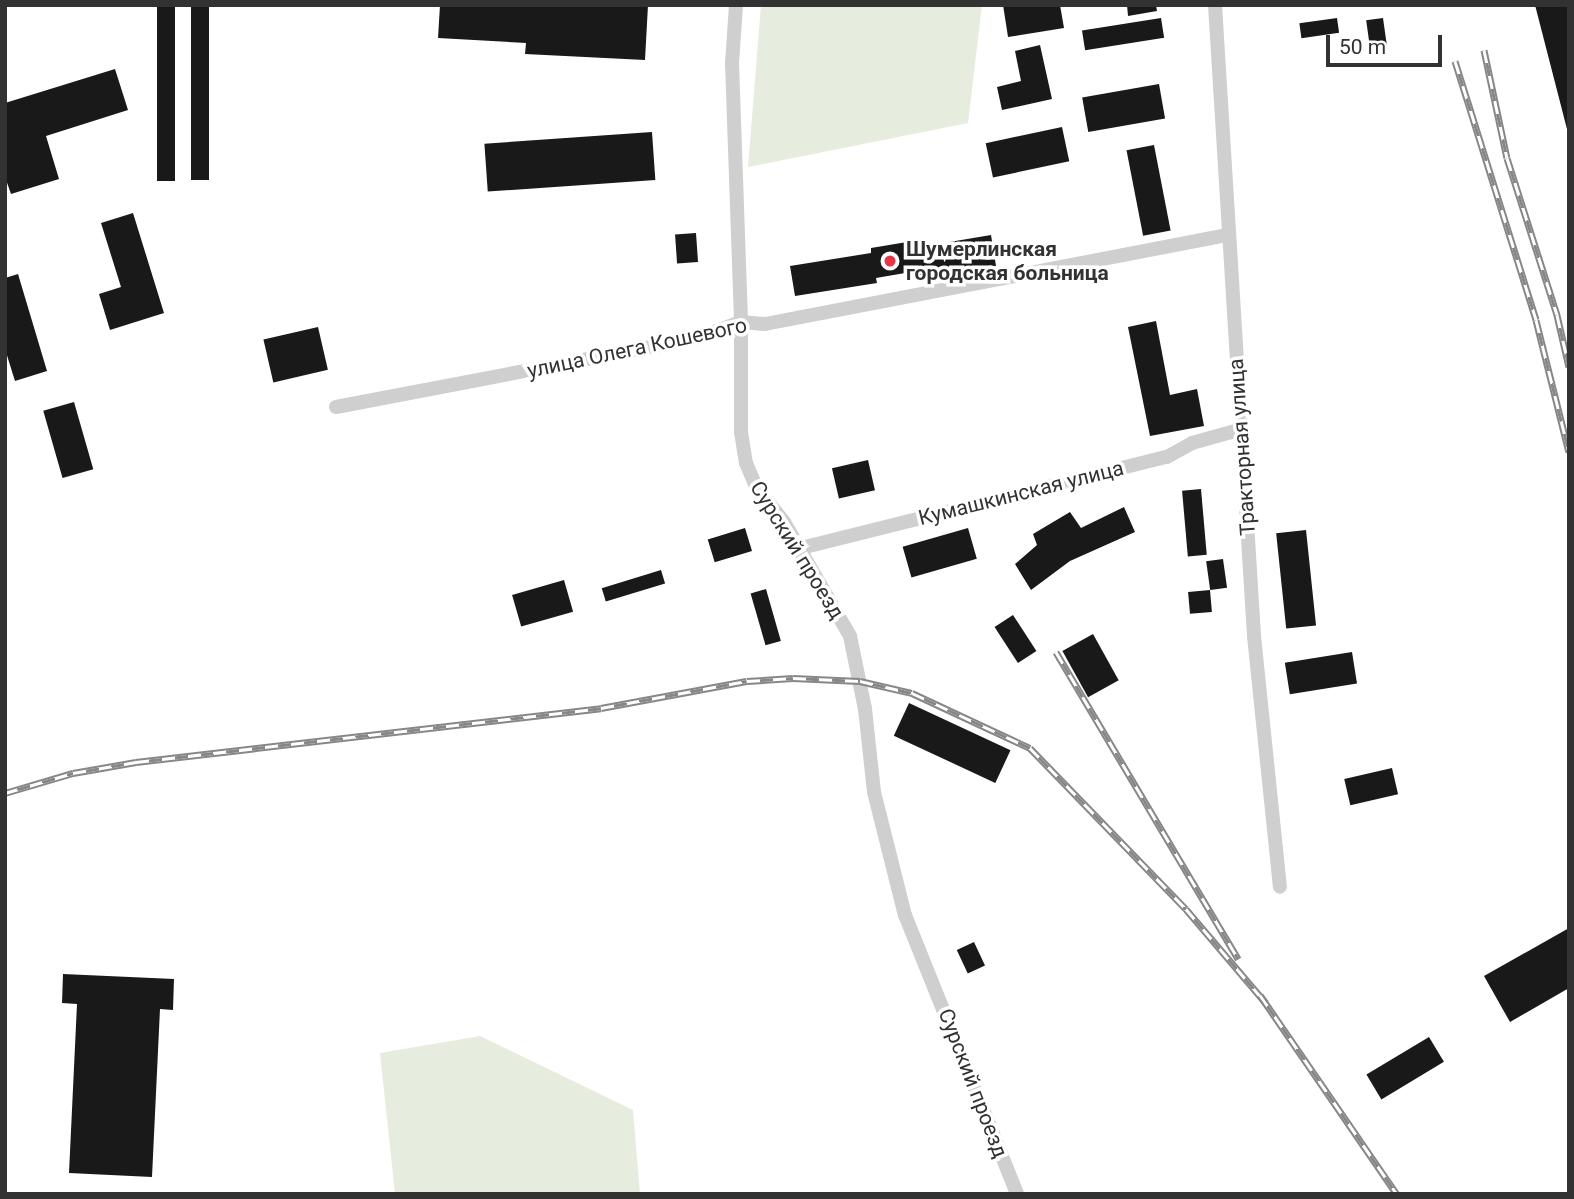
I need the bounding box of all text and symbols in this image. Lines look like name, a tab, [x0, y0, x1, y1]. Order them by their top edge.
scale bar	[1329, 21, 1444, 65]
text: 50 m	[1339, 35, 1386, 59]
place label: Шумерлинская городская больница	[906, 236, 1109, 286]
marker: Шумерлинская городская больница	[880, 251, 900, 271]
street label: улица Олега Кошевого	[525, 312, 749, 384]
street label: Тракторная улица	[1223, 358, 1261, 536]
street label: Кумашкинская улица	[916, 455, 1126, 531]
street label: Сурский проезд	[745, 477, 849, 623]
street label: Сурский проезд	[933, 1005, 1013, 1161]

